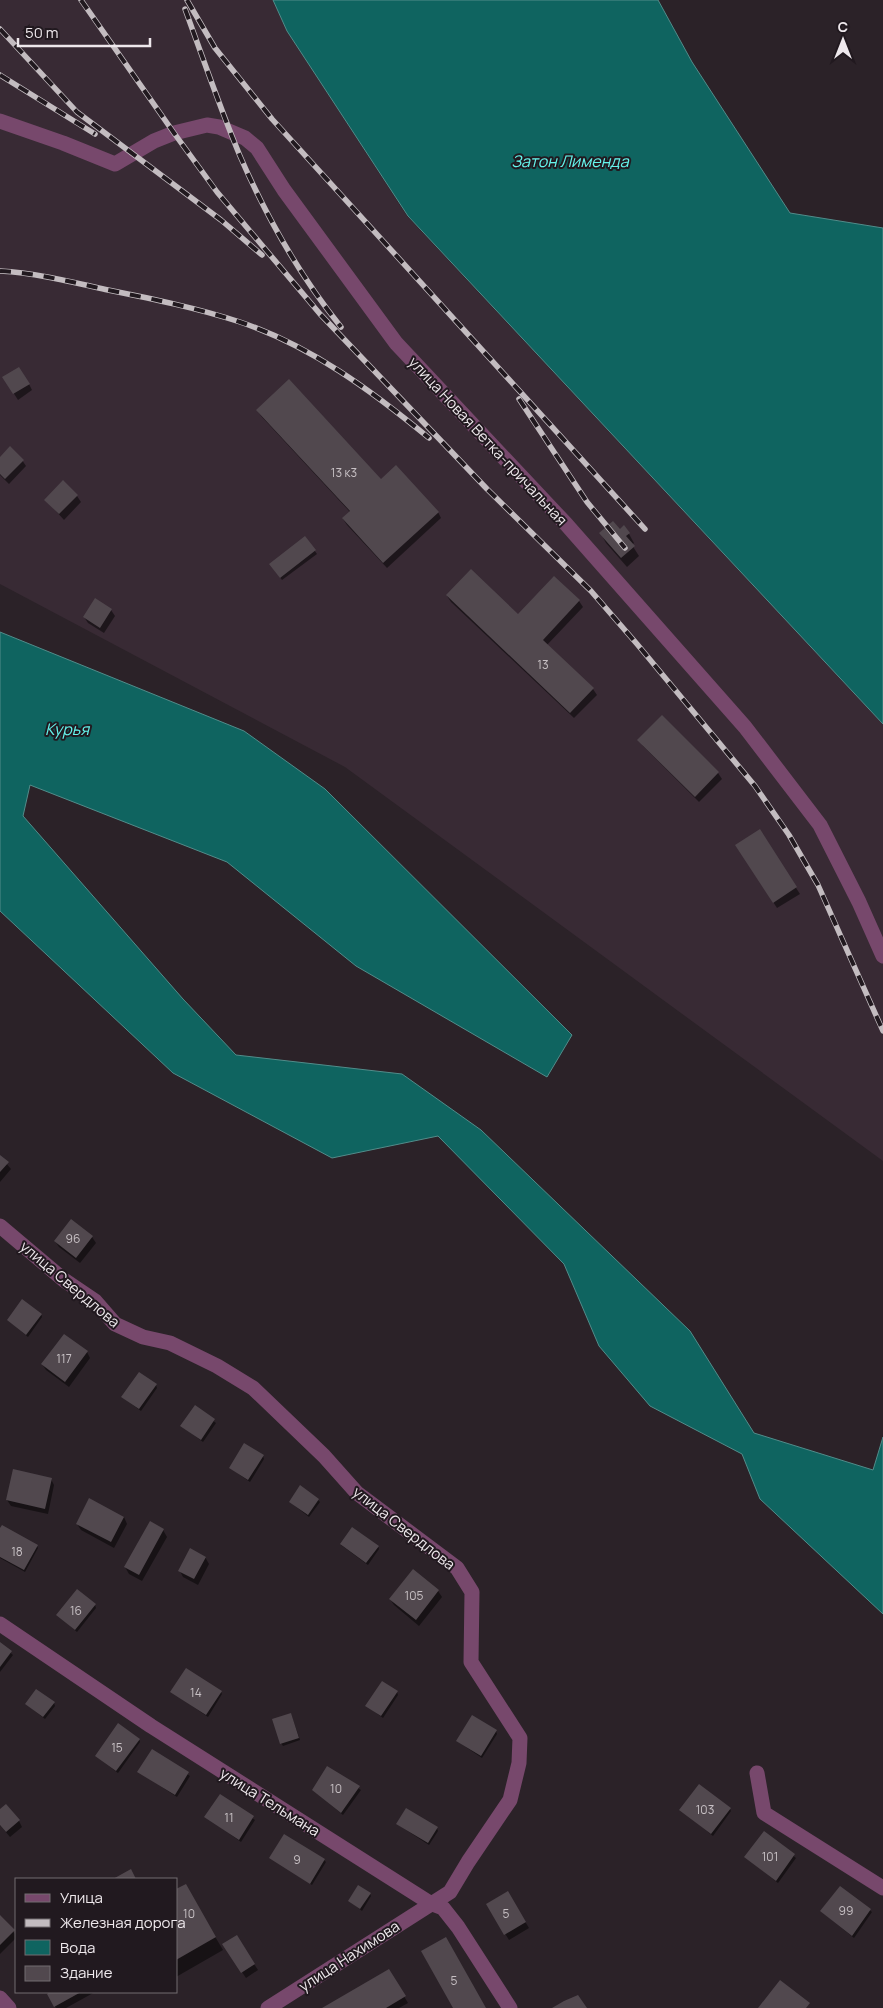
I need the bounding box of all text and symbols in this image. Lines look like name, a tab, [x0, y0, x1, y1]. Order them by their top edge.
scale bar	[18, 15, 150, 47]
north arrow	[818, 15, 868, 65]
text: С	[838, 17, 848, 36]
text: 50 m	[25, 22, 59, 43]
water label: Затон Лименда	[511, 150, 630, 172]
street label: улица Новая Ветка-причальная	[404, 352, 572, 530]
house number: 13 к3	[331, 464, 357, 481]
house number: 13	[537, 656, 549, 673]
water label: Курья	[45, 718, 90, 740]
house number: 96	[66, 1230, 80, 1247]
street label: улица Свердлова	[16, 1236, 124, 1332]
house number: 117	[56, 1350, 72, 1367]
street label: улица Свердлова	[348, 1481, 460, 1575]
house number: 18	[11, 1543, 23, 1560]
house number: 105	[405, 1587, 424, 1604]
house number: 16	[70, 1602, 82, 1619]
house number: 14	[190, 1684, 202, 1701]
house number: 15	[111, 1739, 123, 1756]
street label: улица Тельмана	[216, 1763, 324, 1841]
house number: 10	[330, 1780, 342, 1797]
house number: 103	[696, 1801, 714, 1818]
house number: 11	[224, 1809, 234, 1826]
house number: 101	[762, 1848, 778, 1865]
house number: 9	[293, 1851, 301, 1868]
legend	[15, 1878, 178, 1993]
text: Улица	[60, 1887, 103, 1908]
house number: 99	[839, 1902, 853, 1919]
house number: 10	[183, 1905, 195, 1922]
house number: 5	[503, 1905, 510, 1922]
text: Железная дорога	[60, 1912, 185, 1933]
street label: улица Нахимова	[295, 1916, 403, 1996]
text: Вода	[60, 1937, 95, 1958]
text: Здание	[60, 1962, 113, 1983]
house number: 5	[451, 1972, 458, 1989]

